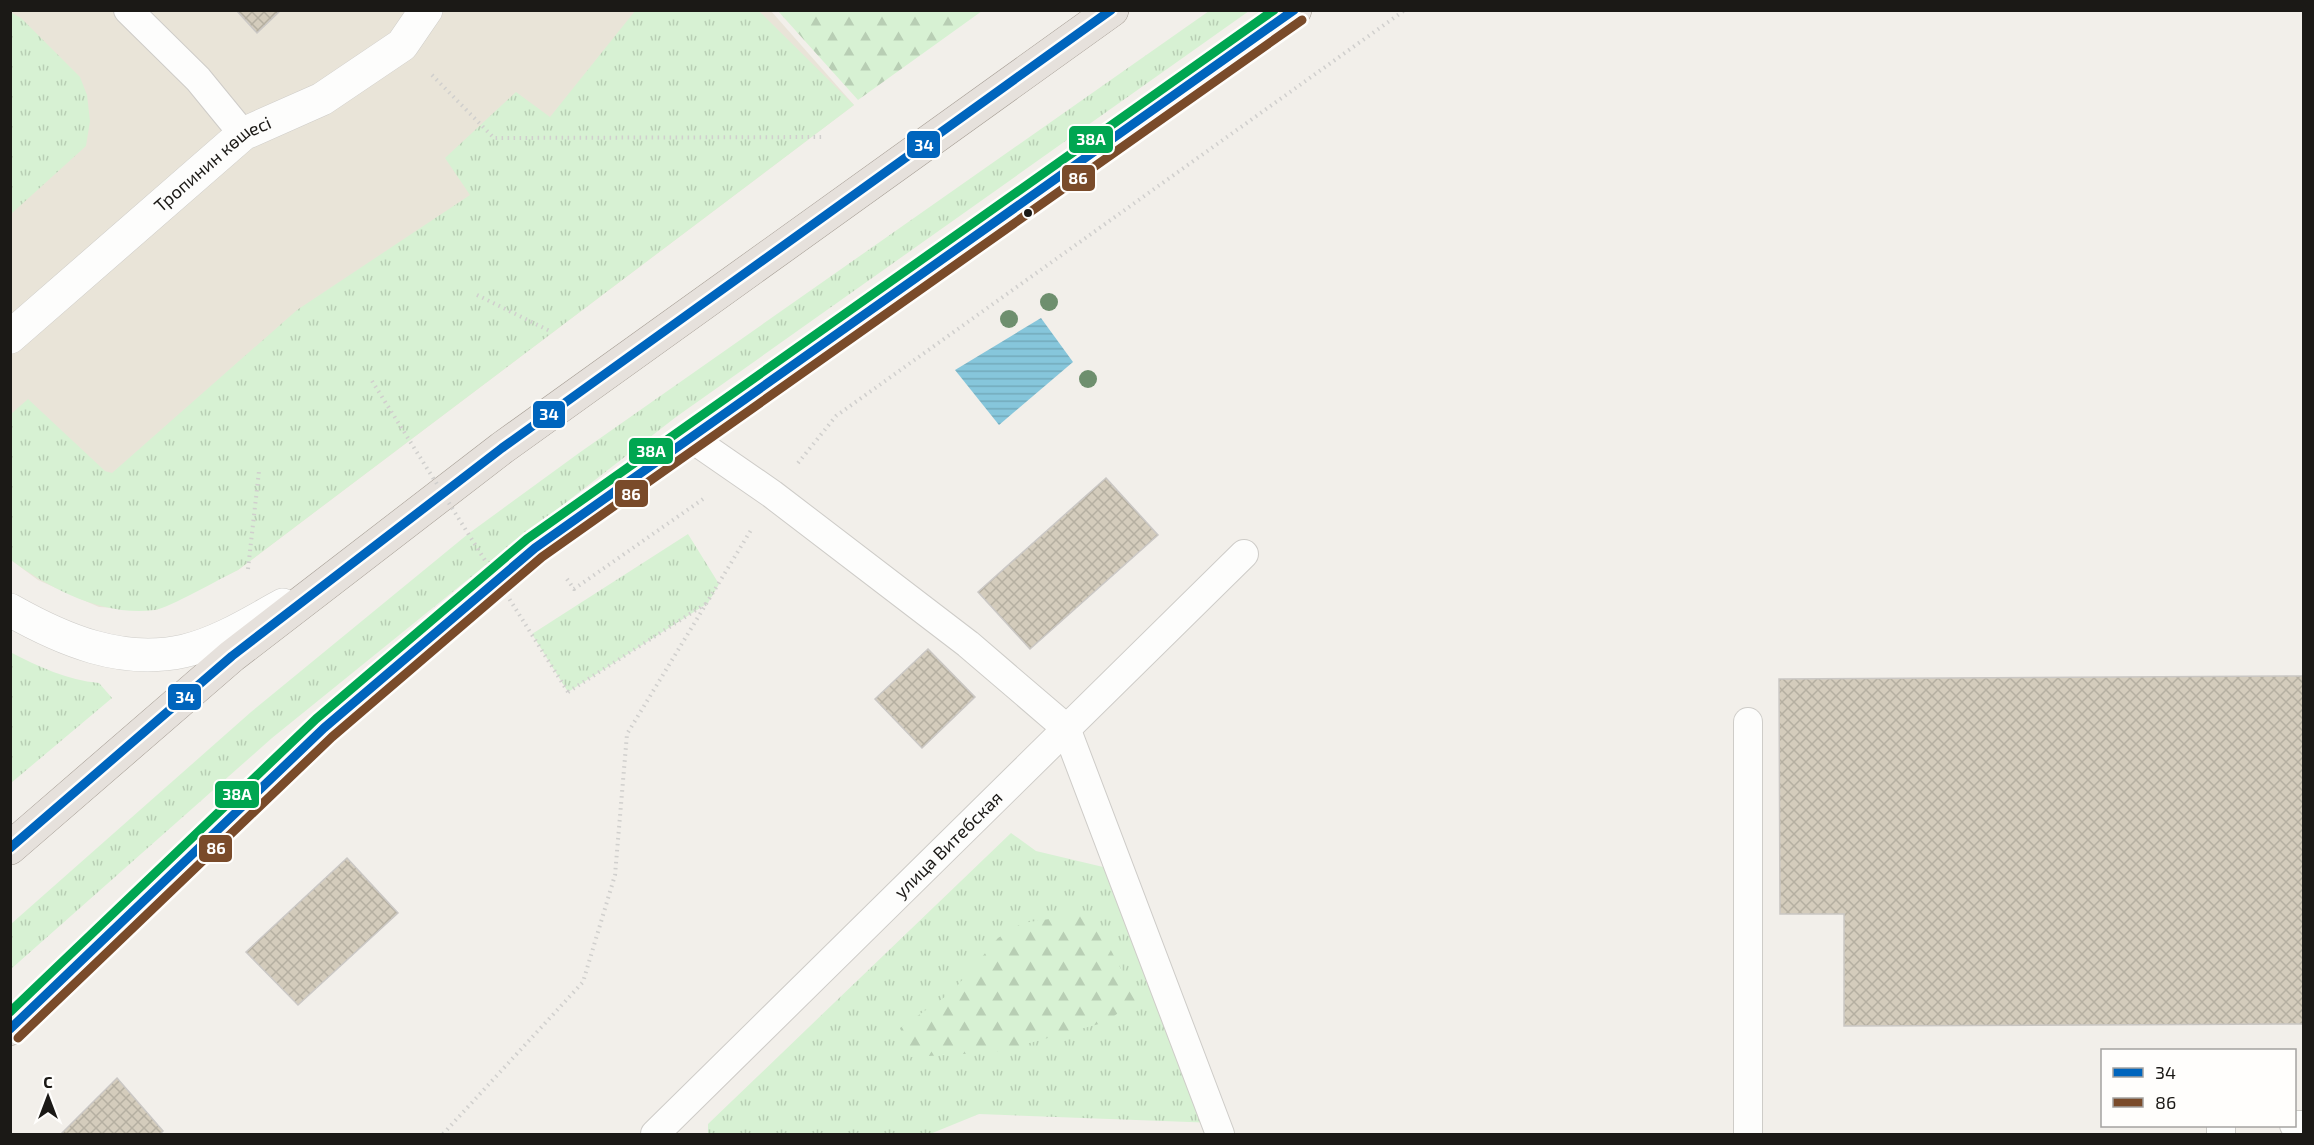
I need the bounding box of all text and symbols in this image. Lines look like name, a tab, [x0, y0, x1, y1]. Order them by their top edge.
street label: Тропинин көшесі	[149, 111, 274, 216]
line badge: 38А	[1068, 125, 1114, 154]
text: 38А	[1076, 129, 1106, 148]
line badge: 34	[906, 130, 941, 159]
text: 34	[914, 135, 934, 154]
line badge: 86	[1061, 164, 1096, 192]
text: 86	[1068, 168, 1088, 187]
unlabelled marker	[1022, 207, 1034, 219]
line badge: 34	[532, 400, 566, 429]
text: 34	[539, 404, 559, 423]
line badge: 38А	[628, 437, 674, 465]
text: 38А	[636, 441, 666, 460]
line badge: 86	[614, 479, 649, 508]
text: 86	[621, 484, 641, 503]
line badge: 34	[167, 683, 202, 711]
text: 34	[175, 687, 195, 706]
line badge: 38А	[214, 780, 260, 809]
text: 38А	[222, 784, 252, 803]
street label: улица Витебская	[889, 786, 1007, 902]
line badge: 86	[198, 834, 233, 863]
text: 86	[206, 838, 226, 857]
legend	[2101, 1049, 2296, 1127]
text: 34	[2155, 1061, 2176, 1083]
north arrow	[18, 1067, 78, 1127]
text: С	[43, 1072, 53, 1091]
text: 86	[2155, 1091, 2176, 1113]

